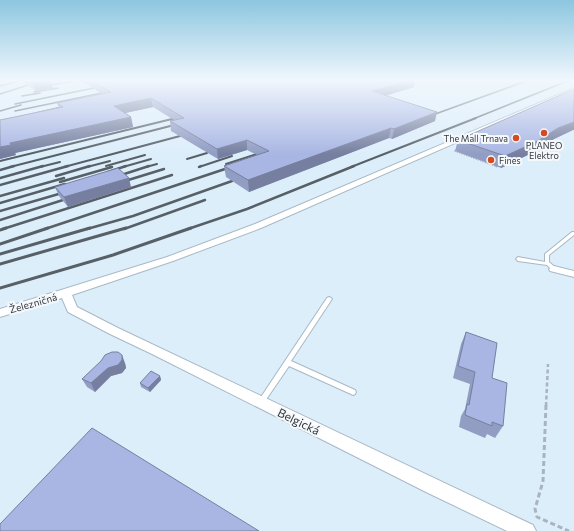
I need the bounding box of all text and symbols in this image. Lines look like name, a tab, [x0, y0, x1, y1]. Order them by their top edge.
marker: PLANEO Elektro	[539, 128, 549, 138]
place label: The Mall Trnava	[443, 133, 508, 144]
marker: The Mall Trnava	[511, 133, 521, 143]
place label: PLANEO Elektro	[526, 140, 562, 161]
marker: Fines	[486, 155, 496, 165]
place label: Fines	[499, 155, 520, 166]
street label: Železničná	[8, 290, 58, 316]
street label: Belgická	[276, 405, 322, 437]

